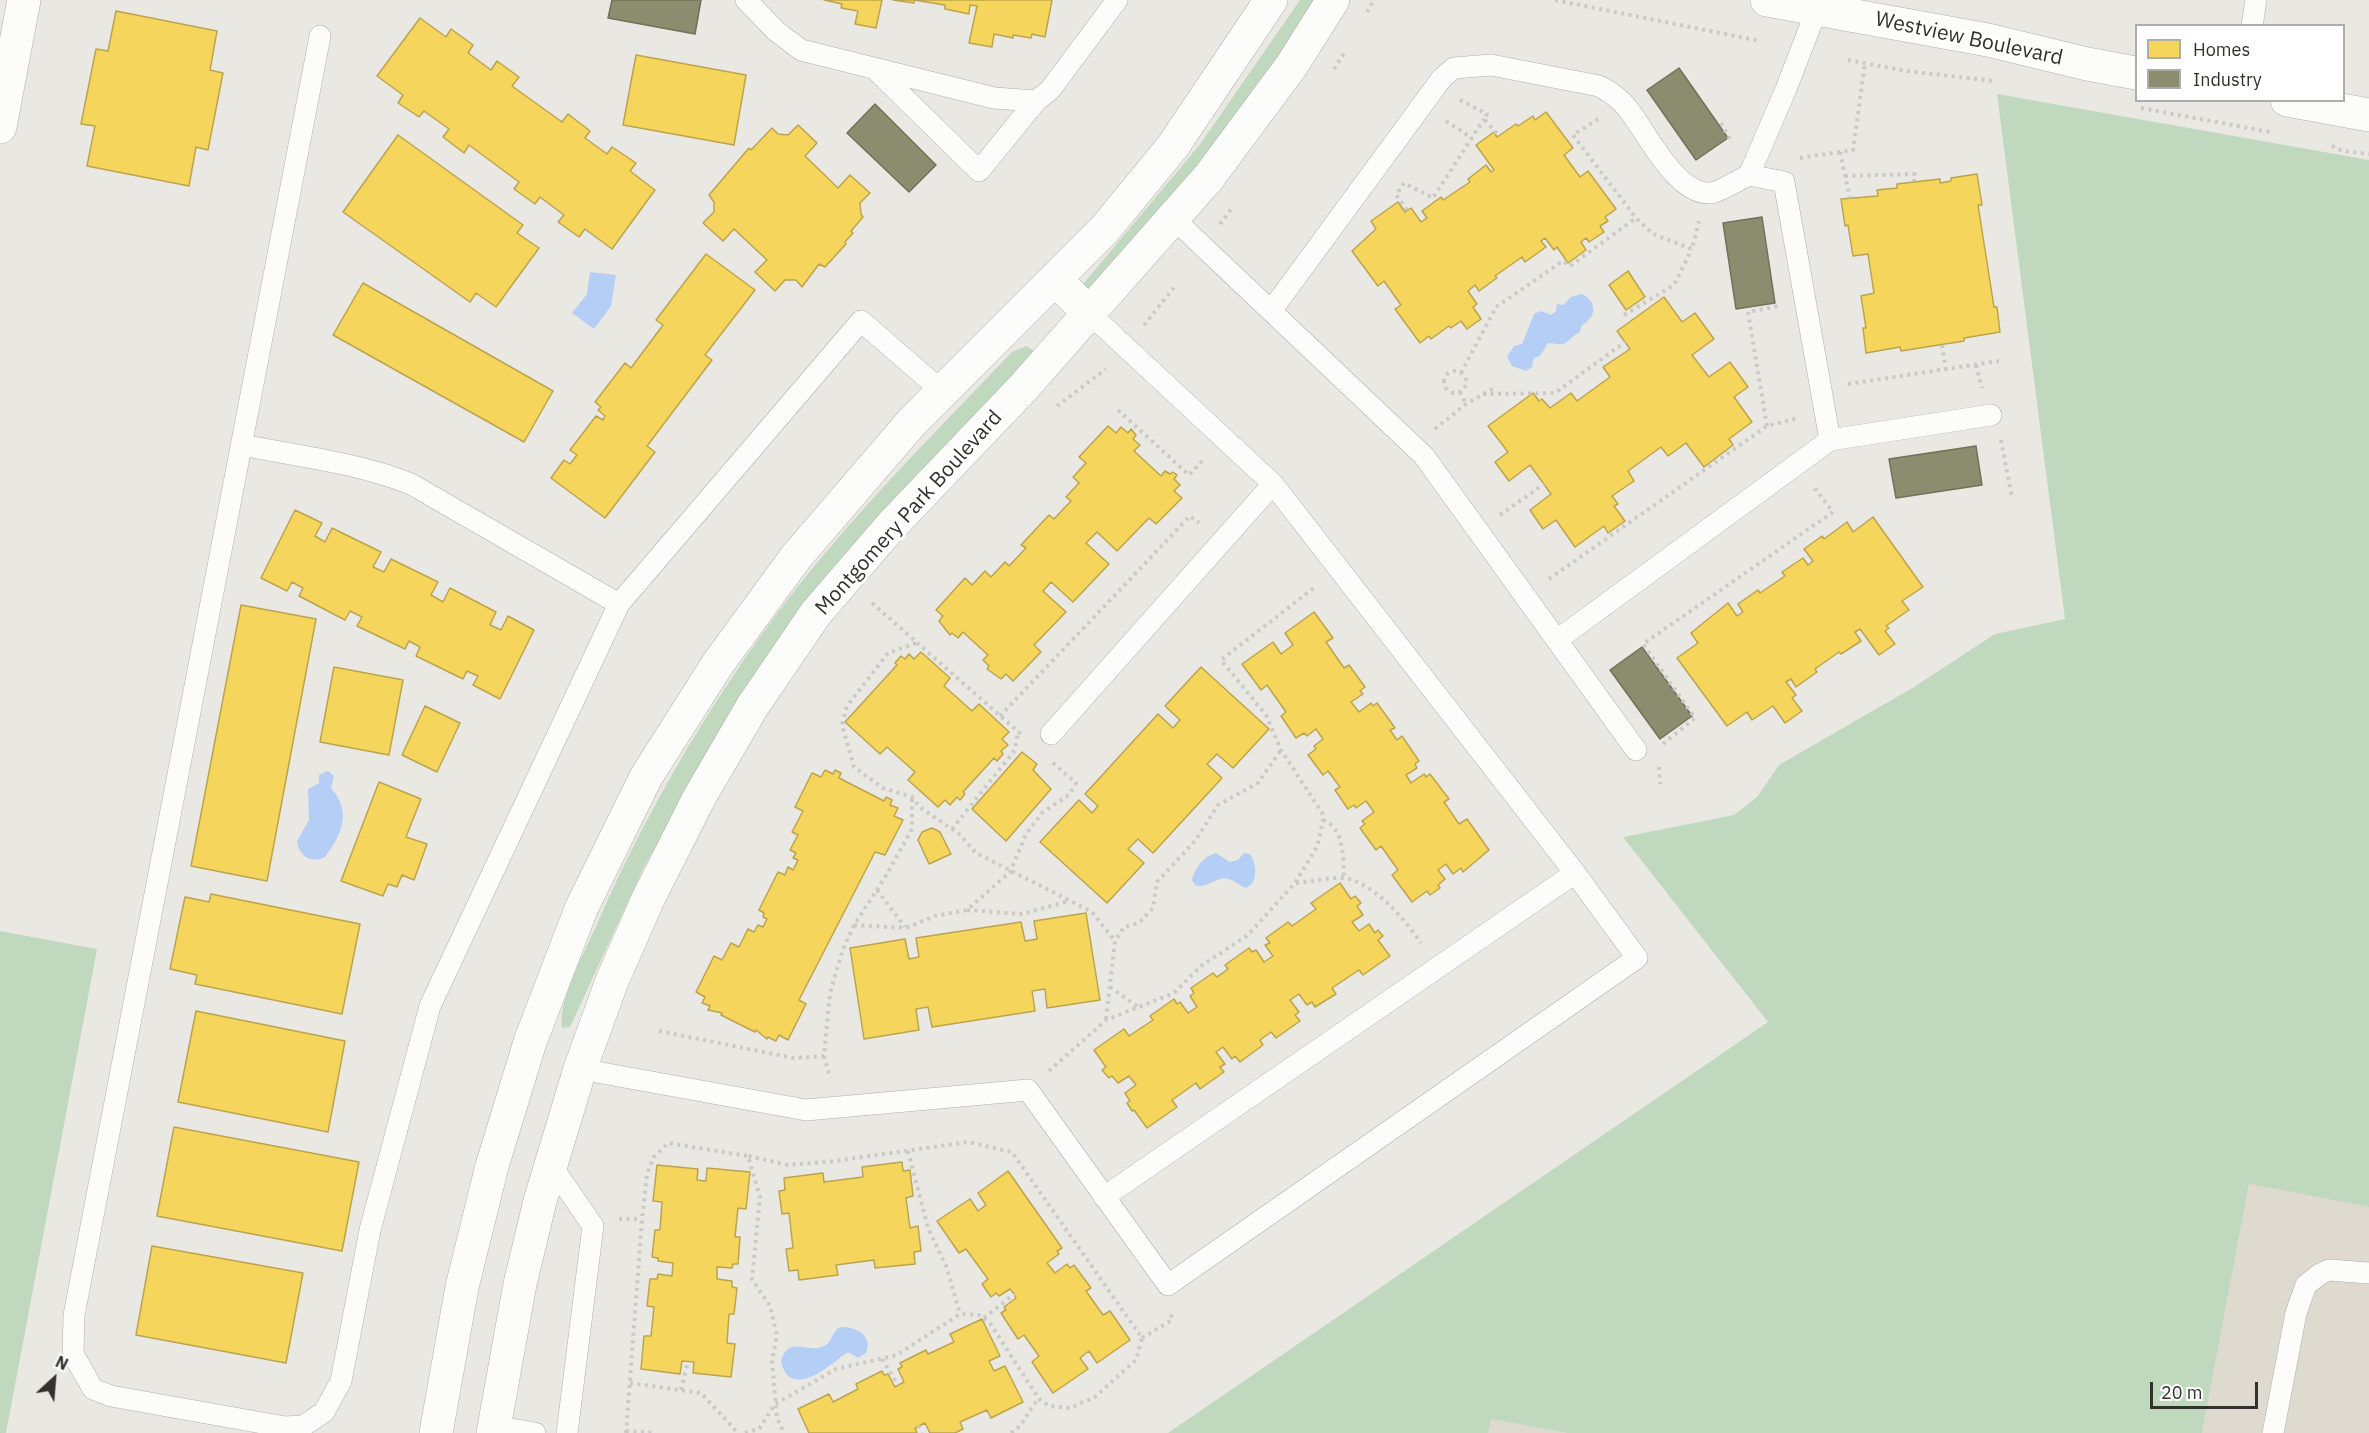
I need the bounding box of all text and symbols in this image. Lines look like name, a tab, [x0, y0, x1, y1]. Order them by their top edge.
street label: Westview Boulevard	[1873, 7, 2065, 71]
legend	[2135, 24, 2345, 102]
text: Homes	[2193, 38, 2250, 61]
text: Industry	[2193, 68, 2262, 91]
street label: Montgomery Park Boulevard	[810, 405, 1008, 621]
north arrow	[24, 1349, 84, 1409]
text: N	[52, 1351, 71, 1374]
scale bar	[2153, 1370, 2261, 1408]
text: 20 m	[2161, 1381, 2203, 1404]

